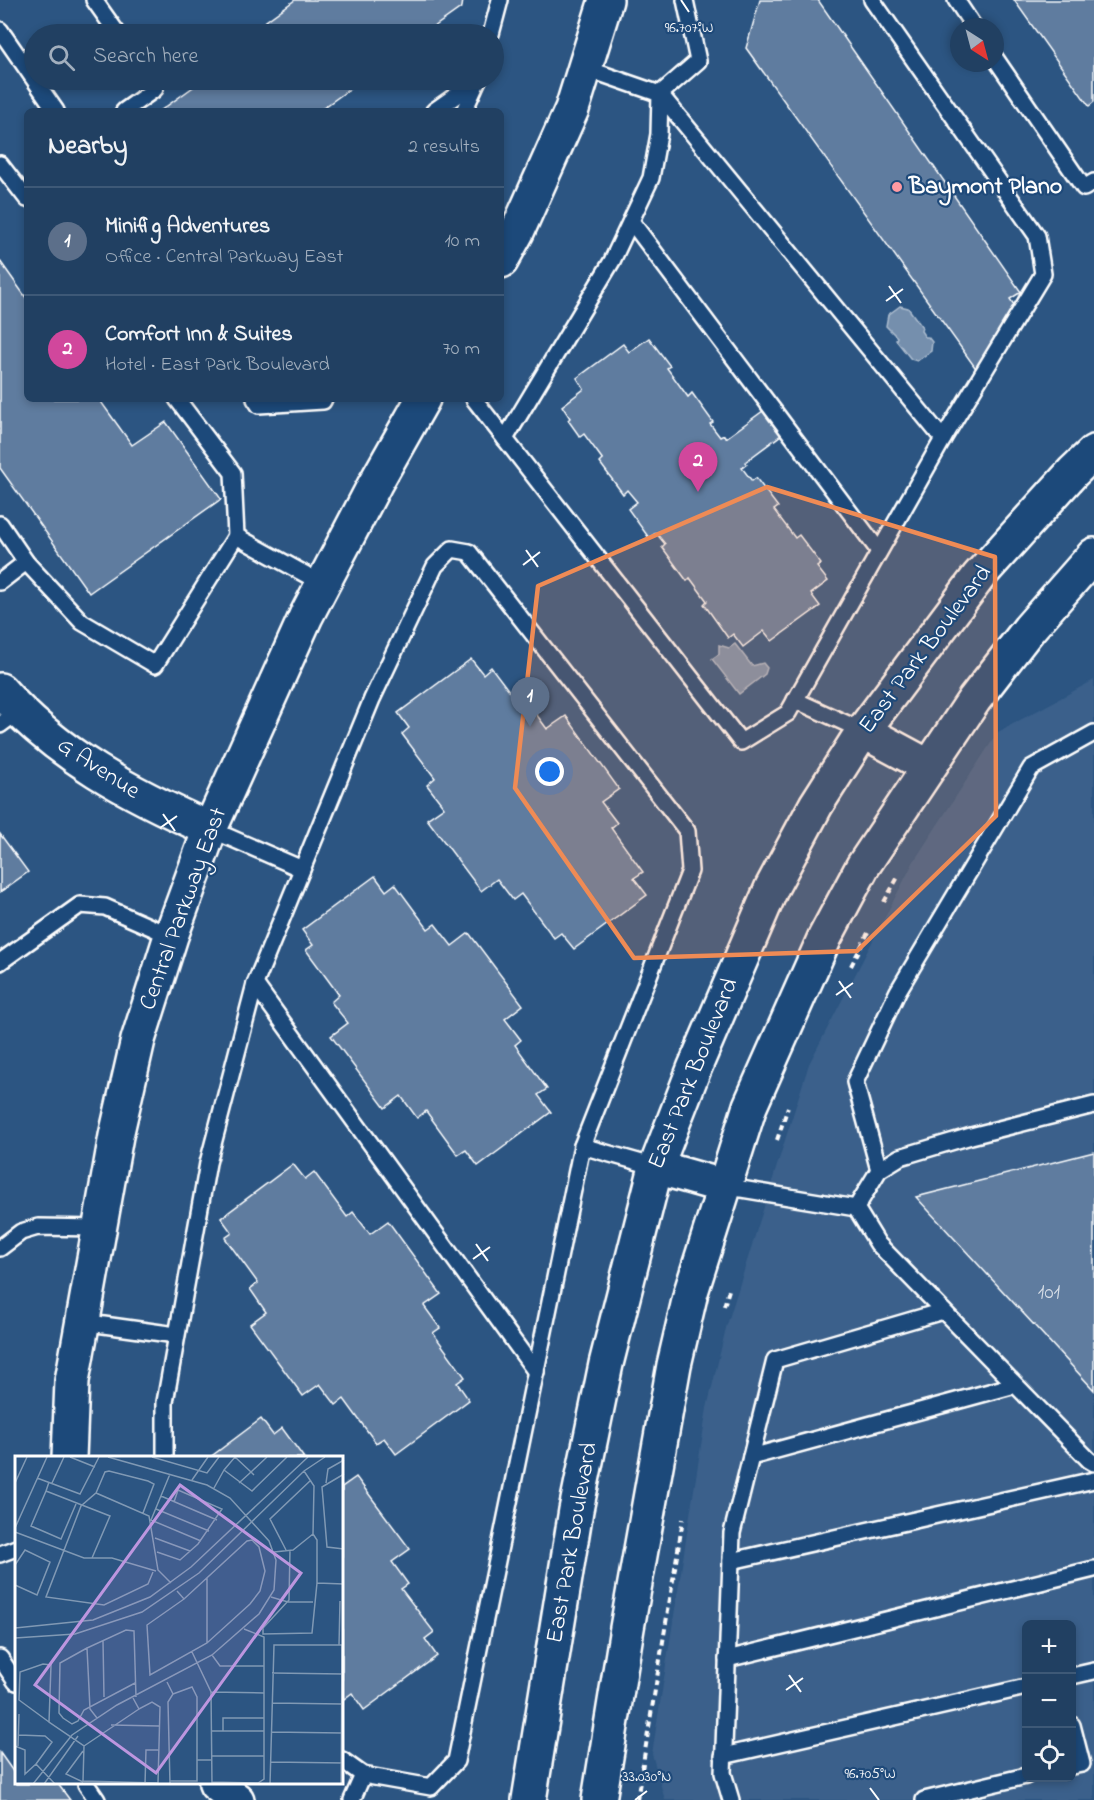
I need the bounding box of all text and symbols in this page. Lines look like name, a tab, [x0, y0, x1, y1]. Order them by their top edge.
text: 96.707°W	[665, 17, 713, 39]
north arrow	[950, 18, 1004, 72]
search box	[24, 24, 504, 90]
icon: search	[45, 41, 78, 74]
text: Search here	[93, 41, 198, 73]
text: Nearby	[48, 128, 127, 166]
text: 2 results	[408, 133, 480, 162]
place label: Baymont Plano	[908, 170, 1062, 206]
marker: Baymont Plano	[890, 180, 904, 194]
text: Minifig Adventures	[105, 211, 270, 243]
text: 1	[64, 227, 71, 256]
text: 10 m	[444, 227, 480, 256]
text: Office · Central Parkway East	[105, 243, 343, 272]
text: Comfort Inn & Suites	[105, 319, 293, 351]
text: 2	[63, 335, 72, 364]
text: 70 m	[443, 335, 480, 364]
text: Hotel · East Park Boulevard	[105, 351, 330, 380]
pin: 2	[678, 442, 718, 492]
street label: East Park Boulevard	[851, 558, 1001, 742]
pin: 1	[510, 678, 550, 727]
street label: G Avenue	[50, 729, 147, 809]
your location	[535, 757, 564, 786]
street label: Central Parkway East	[131, 803, 238, 1016]
street label: East Park Boulevard	[640, 973, 749, 1175]
house number: 101	[1038, 1278, 1061, 1308]
street label: East Park Boulevard	[538, 1439, 608, 1646]
inset map	[15, 1456, 344, 1785]
map controls	[1022, 1620, 1076, 1782]
button: +	[1022, 1620, 1076, 1674]
button: −	[1022, 1674, 1076, 1728]
button: locate	[1022, 1728, 1076, 1782]
text: 96.705°W	[844, 1763, 896, 1785]
text: 33.030°N	[623, 1766, 671, 1788]

